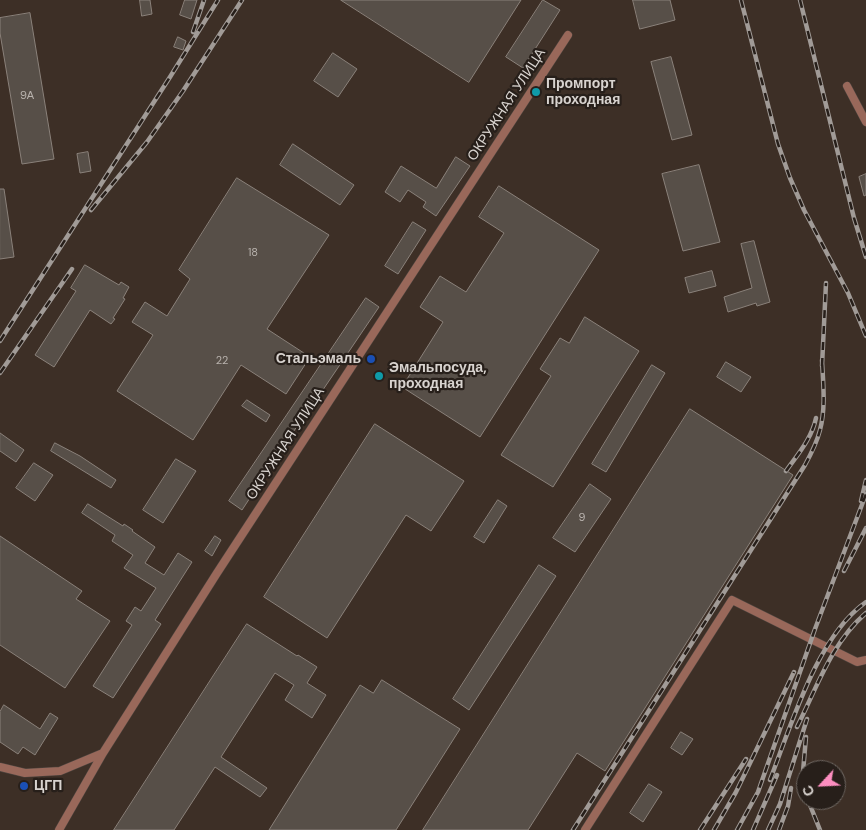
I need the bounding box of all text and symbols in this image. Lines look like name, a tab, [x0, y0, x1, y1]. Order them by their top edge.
street label: ОКРУЖНАЯ УЛИЦА	[464, 46, 550, 164]
place label: Промпорт проходная	[546, 76, 620, 108]
marker: Промпорт проходная	[530, 86, 542, 98]
house number: 9А	[20, 89, 34, 103]
house number: 18	[248, 246, 258, 260]
place label: Стальэмаль	[276, 351, 361, 367]
marker: Стальэмаль	[365, 353, 377, 365]
house number: 22	[216, 354, 228, 368]
place label: Эмальпосуда, проходная	[389, 360, 487, 392]
marker: Эмальпосуда, проходная	[373, 370, 385, 382]
street label: ОКРУЖНАЯ УЛИЦА	[243, 385, 329, 503]
house number: 9	[579, 511, 585, 525]
north arrow	[796, 760, 846, 810]
place label: ЦГП	[34, 778, 62, 794]
marker: ЦГП	[18, 780, 30, 792]
text: С	[798, 783, 819, 799]

